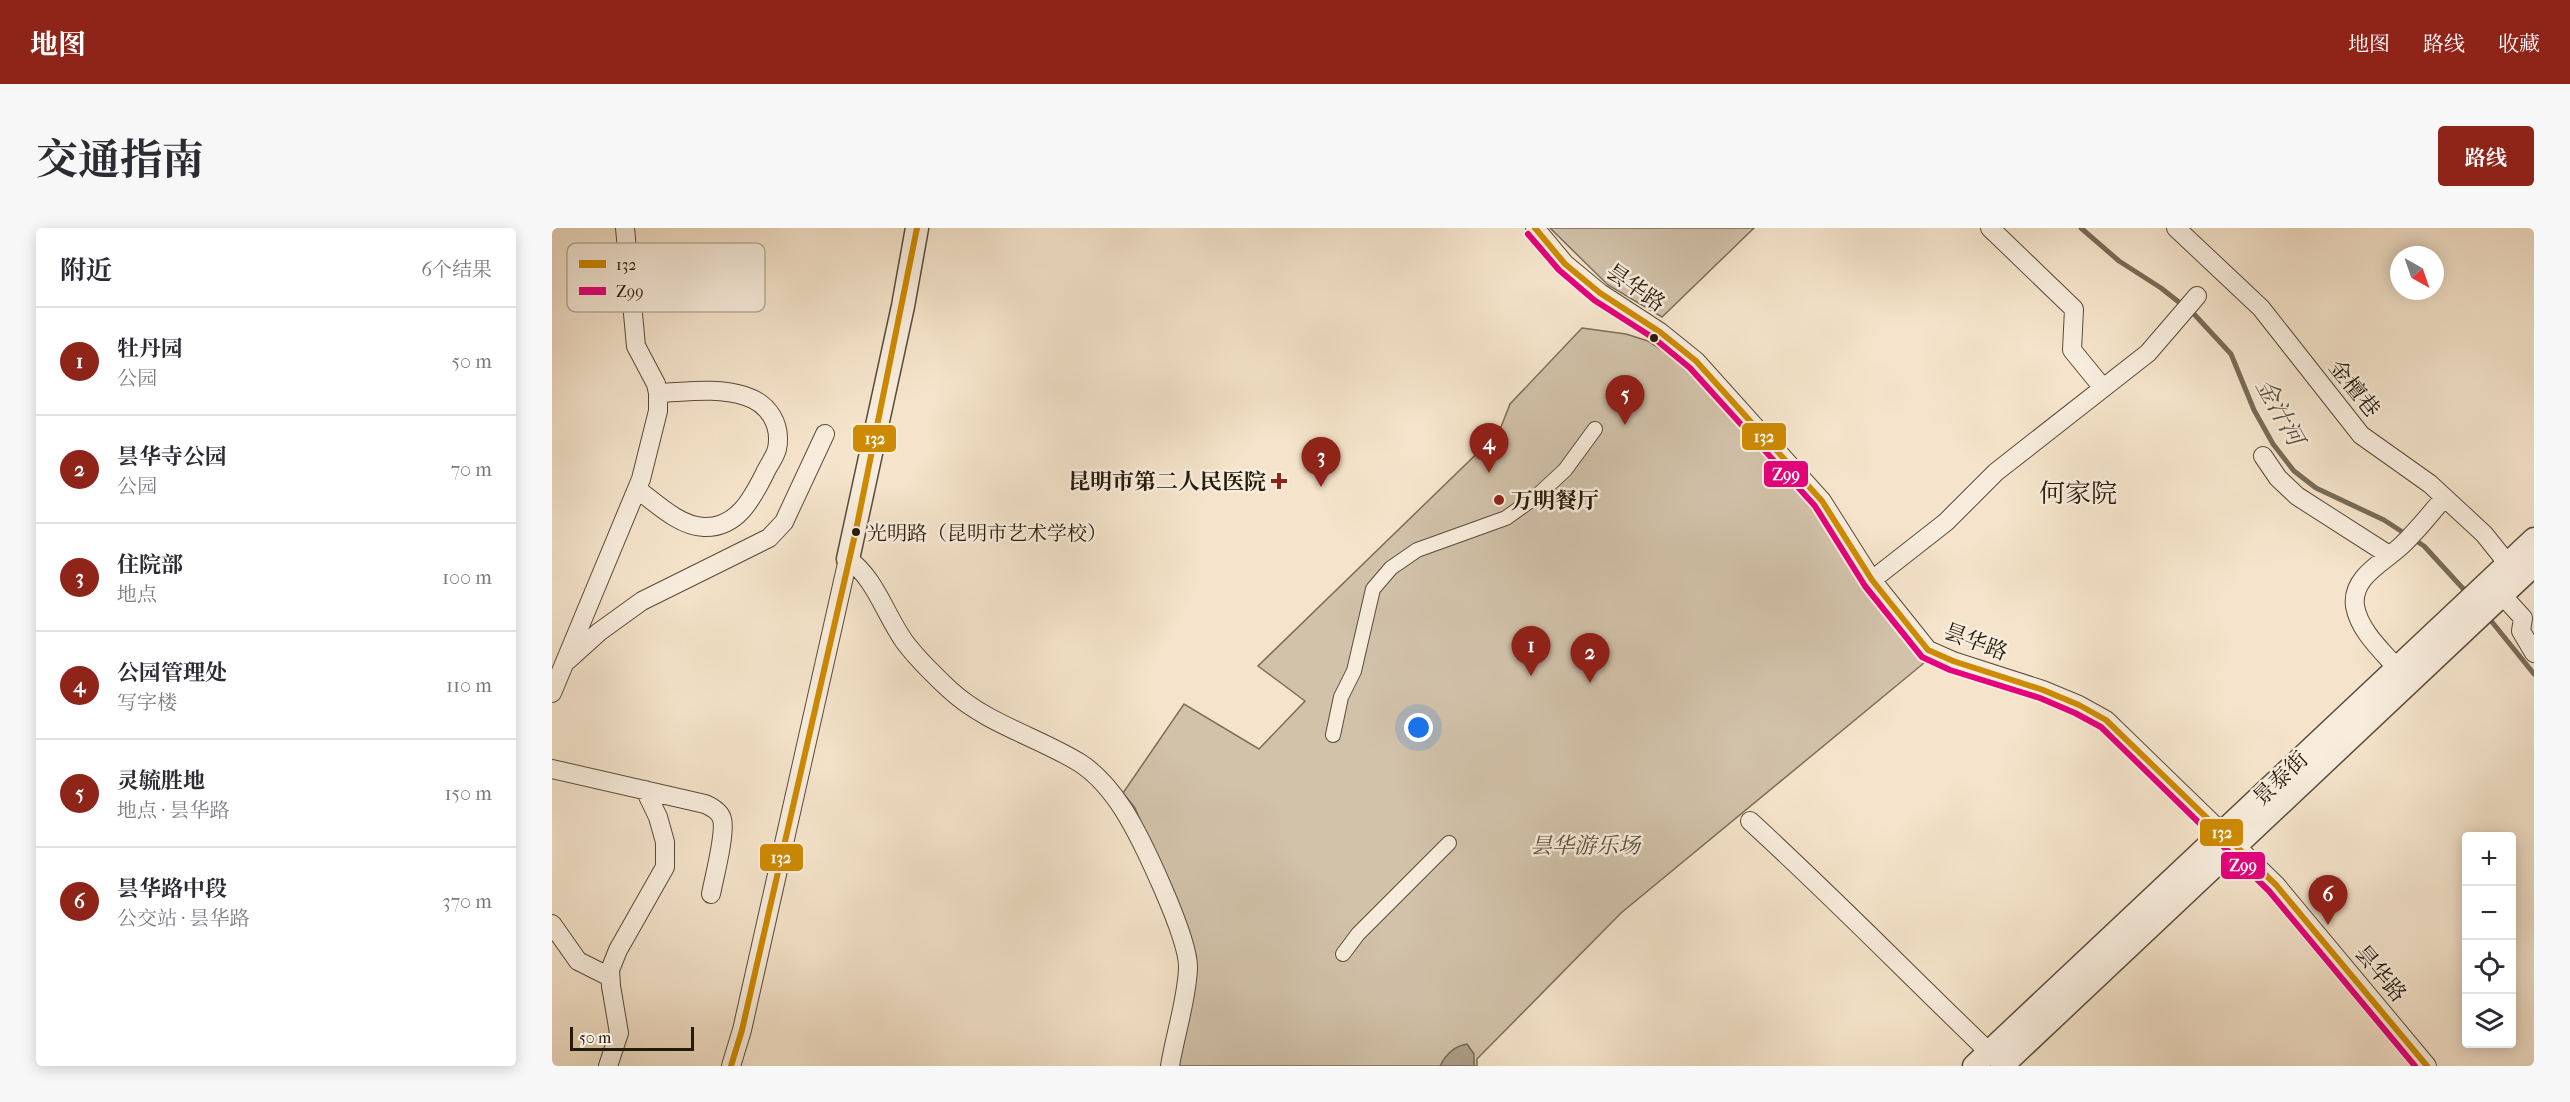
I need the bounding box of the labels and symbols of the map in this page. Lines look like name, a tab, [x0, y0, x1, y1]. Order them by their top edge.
legend	[567, 243, 765, 312]
north arrow	[2390, 246, 2444, 300]
text: 132	[616, 255, 637, 274]
street label: 昙华路	[1601, 258, 1670, 317]
text: Z99	[616, 282, 644, 301]
unlabelled marker	[1648, 332, 1660, 344]
street label: 金檀巷	[2323, 355, 2385, 422]
water label: 金汁河	[2250, 374, 2312, 454]
pin: 5	[1606, 376, 1644, 425]
line badge: 132	[1741, 422, 1787, 451]
line badge: 132	[852, 424, 897, 453]
pin: 4	[1470, 424, 1508, 473]
text: 132	[1754, 427, 1774, 447]
text: 132	[865, 429, 885, 449]
pin: 3	[1302, 438, 1340, 487]
line badge: Z99	[1763, 460, 1809, 488]
text: Z99	[1772, 465, 1800, 485]
place label: 昆明市第二人民医院	[1068, 469, 1266, 495]
marker: 昆明市第二人民医院	[1270, 472, 1288, 490]
district label: 何家院	[2039, 478, 2117, 509]
place label: 万明餐厅	[1511, 488, 1599, 514]
marker: 万明餐厅	[1492, 493, 1506, 507]
place label: 光明路（昆明市艺术学校）	[867, 522, 1107, 545]
marker: 光明路（昆明市艺术学校）	[850, 526, 862, 538]
street label: 昙华路	[1940, 618, 2011, 666]
pin: 1	[1512, 626, 1550, 676]
pin: 2	[1570, 634, 1610, 683]
your location	[1404, 713, 1433, 742]
street label: 景泰街	[2248, 746, 2313, 811]
line badge: 132	[2199, 818, 2244, 847]
text: 132	[2212, 823, 2232, 843]
park label: 昙华游乐场	[1530, 833, 1642, 859]
line badge: 132	[759, 843, 804, 872]
text: 132	[771, 848, 791, 868]
line badge: Z99	[2220, 851, 2266, 880]
text: Z99	[2229, 856, 2257, 876]
pin: 6	[2308, 876, 2348, 925]
street label: 昙华路	[2349, 940, 2411, 1007]
scale bar	[570, 1024, 694, 1052]

